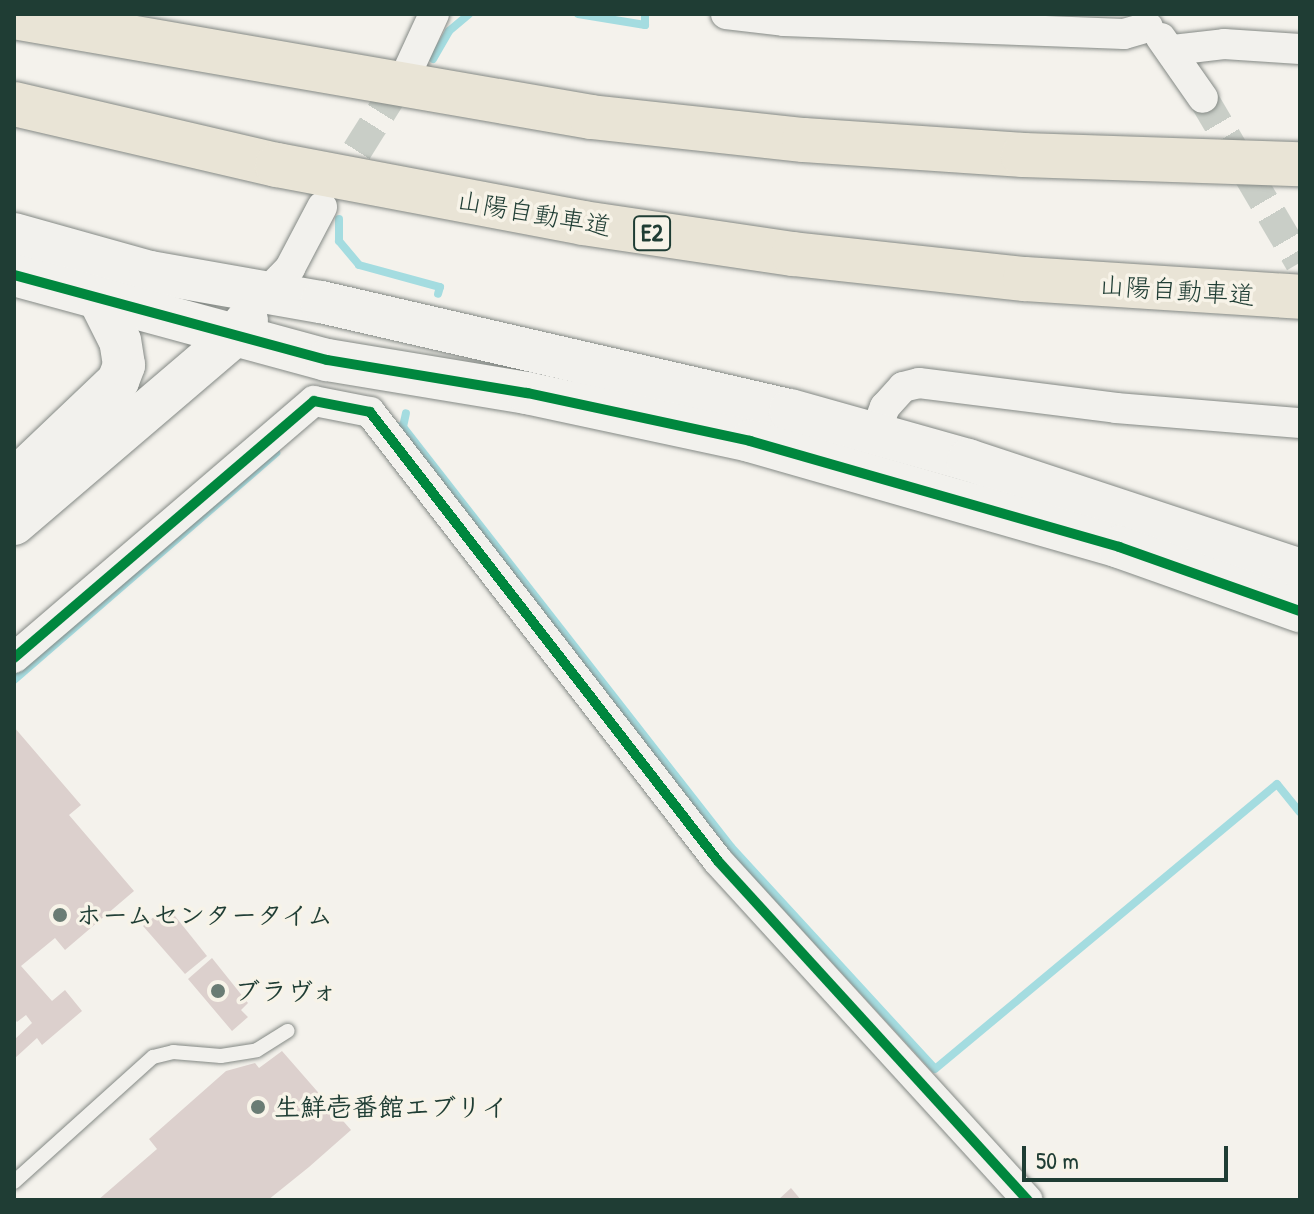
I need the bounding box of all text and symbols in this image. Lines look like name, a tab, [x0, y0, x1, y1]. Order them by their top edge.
street label: 山陽自動車道	[454, 184, 614, 242]
road number: E2	[632, 213, 672, 253]
street label: 山陽自動車道	[1098, 269, 1256, 311]
place label: ホームセンタータイム	[76, 899, 336, 931]
marker: ホームセンタータイム	[51, 906, 69, 924]
place label: ブラヴォ	[234, 975, 338, 1007]
marker: ブラヴォ	[209, 982, 227, 1000]
place label: 生鮮壱番館エブリイ	[274, 1091, 508, 1123]
marker: 生鮮壱番館エブリイ	[249, 1098, 267, 1116]
scale bar	[1026, 1130, 1232, 1180]
text: 50 m	[1036, 1144, 1079, 1176]

